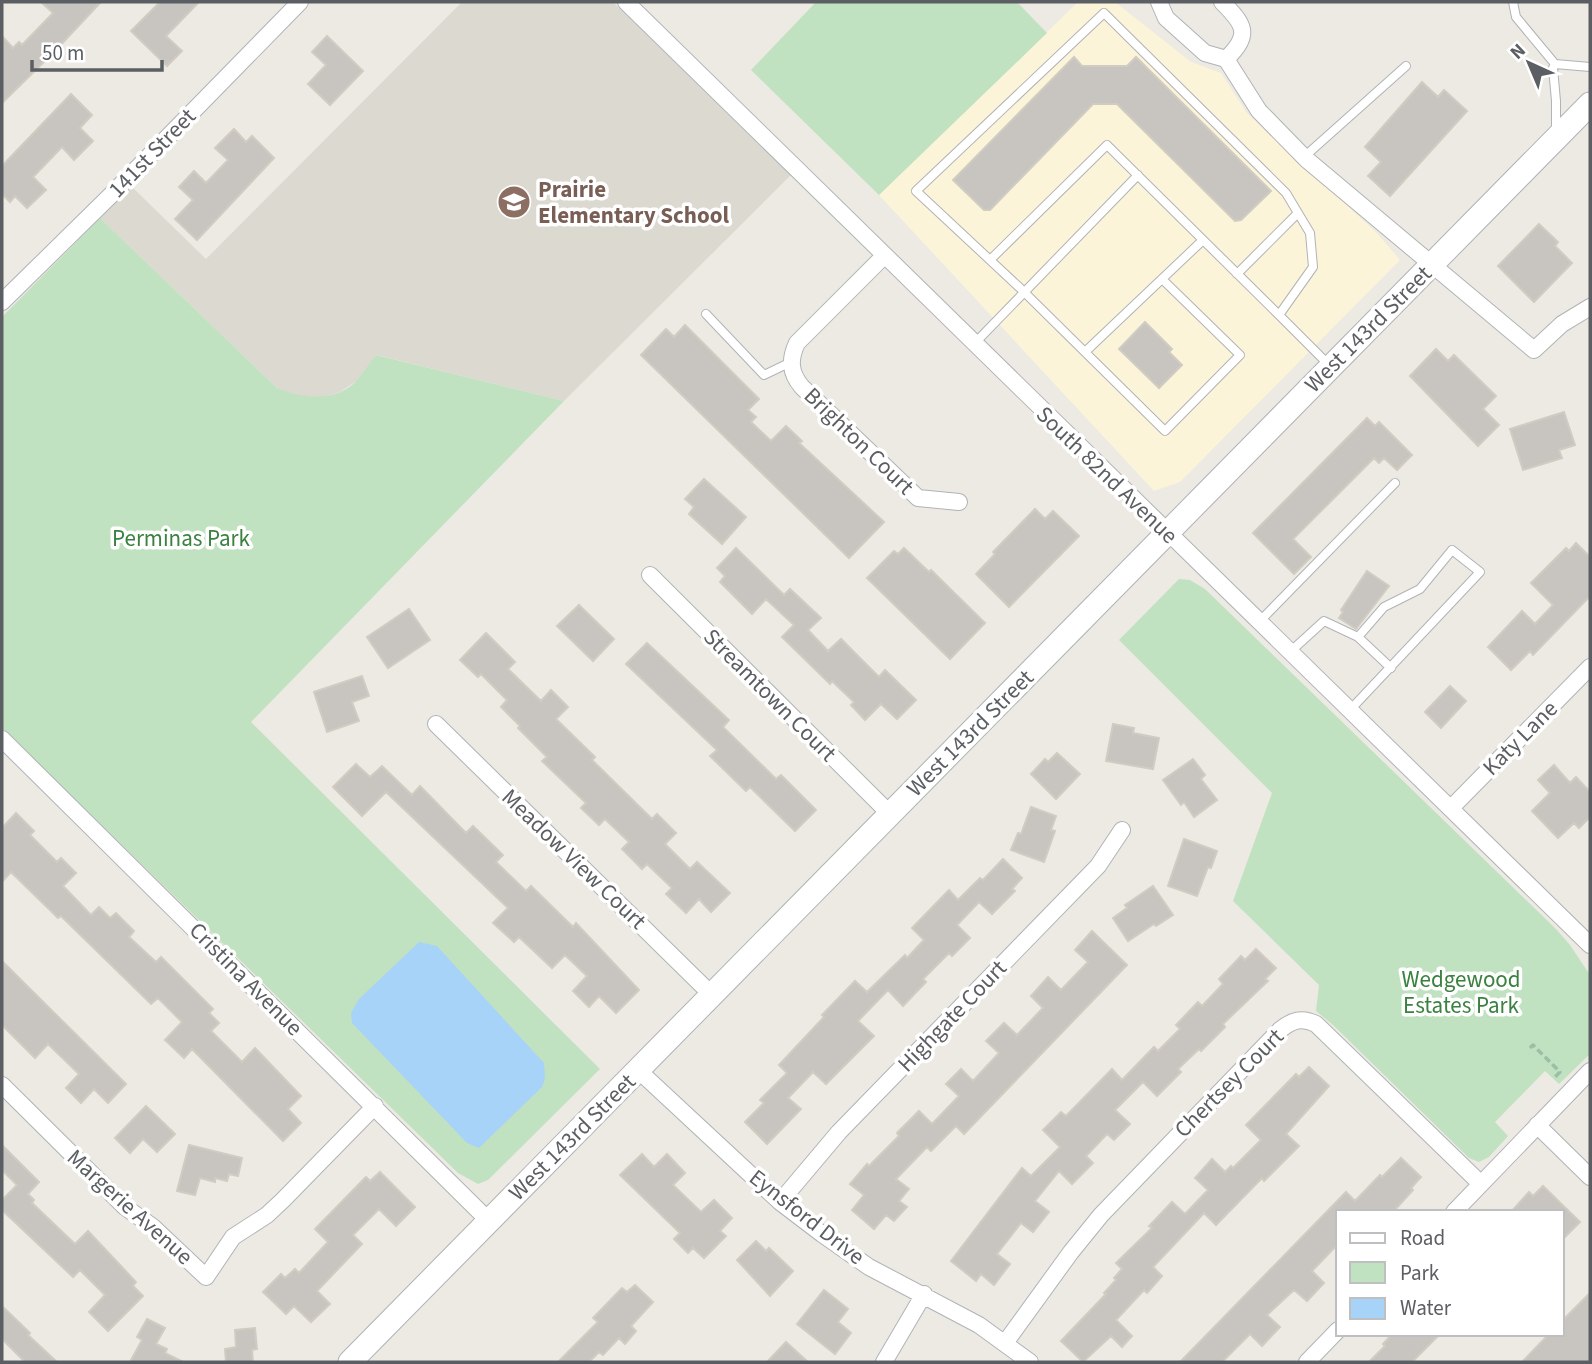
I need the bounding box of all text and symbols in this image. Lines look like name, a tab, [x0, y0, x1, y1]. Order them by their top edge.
scale bar	[32, 28, 161, 72]
north arrow	[1494, 28, 1564, 98]
text: 50 m	[42, 38, 84, 68]
text: N	[1504, 38, 1532, 66]
street label: 141st Street	[101, 101, 203, 205]
place label: Prairie Elementary School	[538, 173, 729, 232]
school or university icon: Prairie Elementary School	[495, 183, 533, 221]
street label: West 143rd Street	[1297, 258, 1439, 400]
street label: Brighton Court	[796, 380, 922, 502]
street label: South 82nd Avenue	[1029, 399, 1185, 551]
park label: Perminas Park	[112, 522, 251, 555]
street label: Streamtown Court	[696, 621, 844, 769]
street label: West 143rd Street	[899, 662, 1041, 804]
street label: Katy Lane	[1475, 693, 1565, 783]
street label: Meadow View Court	[494, 781, 654, 937]
street label: Cristina Avenue	[182, 915, 310, 1043]
street label: Highgate Court	[890, 952, 1014, 1079]
park label: Wedgewood Estates Park	[1401, 963, 1521, 1022]
street label: Chertsey Court	[1167, 1021, 1291, 1145]
street label: West 143rd Street	[501, 1066, 643, 1208]
street label: Margerie Avenue	[60, 1141, 200, 1273]
street label: Eynsford Drive	[742, 1161, 872, 1273]
legend	[1336, 1210, 1564, 1336]
text: Road	[1400, 1223, 1445, 1253]
text: Park	[1400, 1258, 1440, 1288]
text: Water	[1400, 1293, 1452, 1323]

